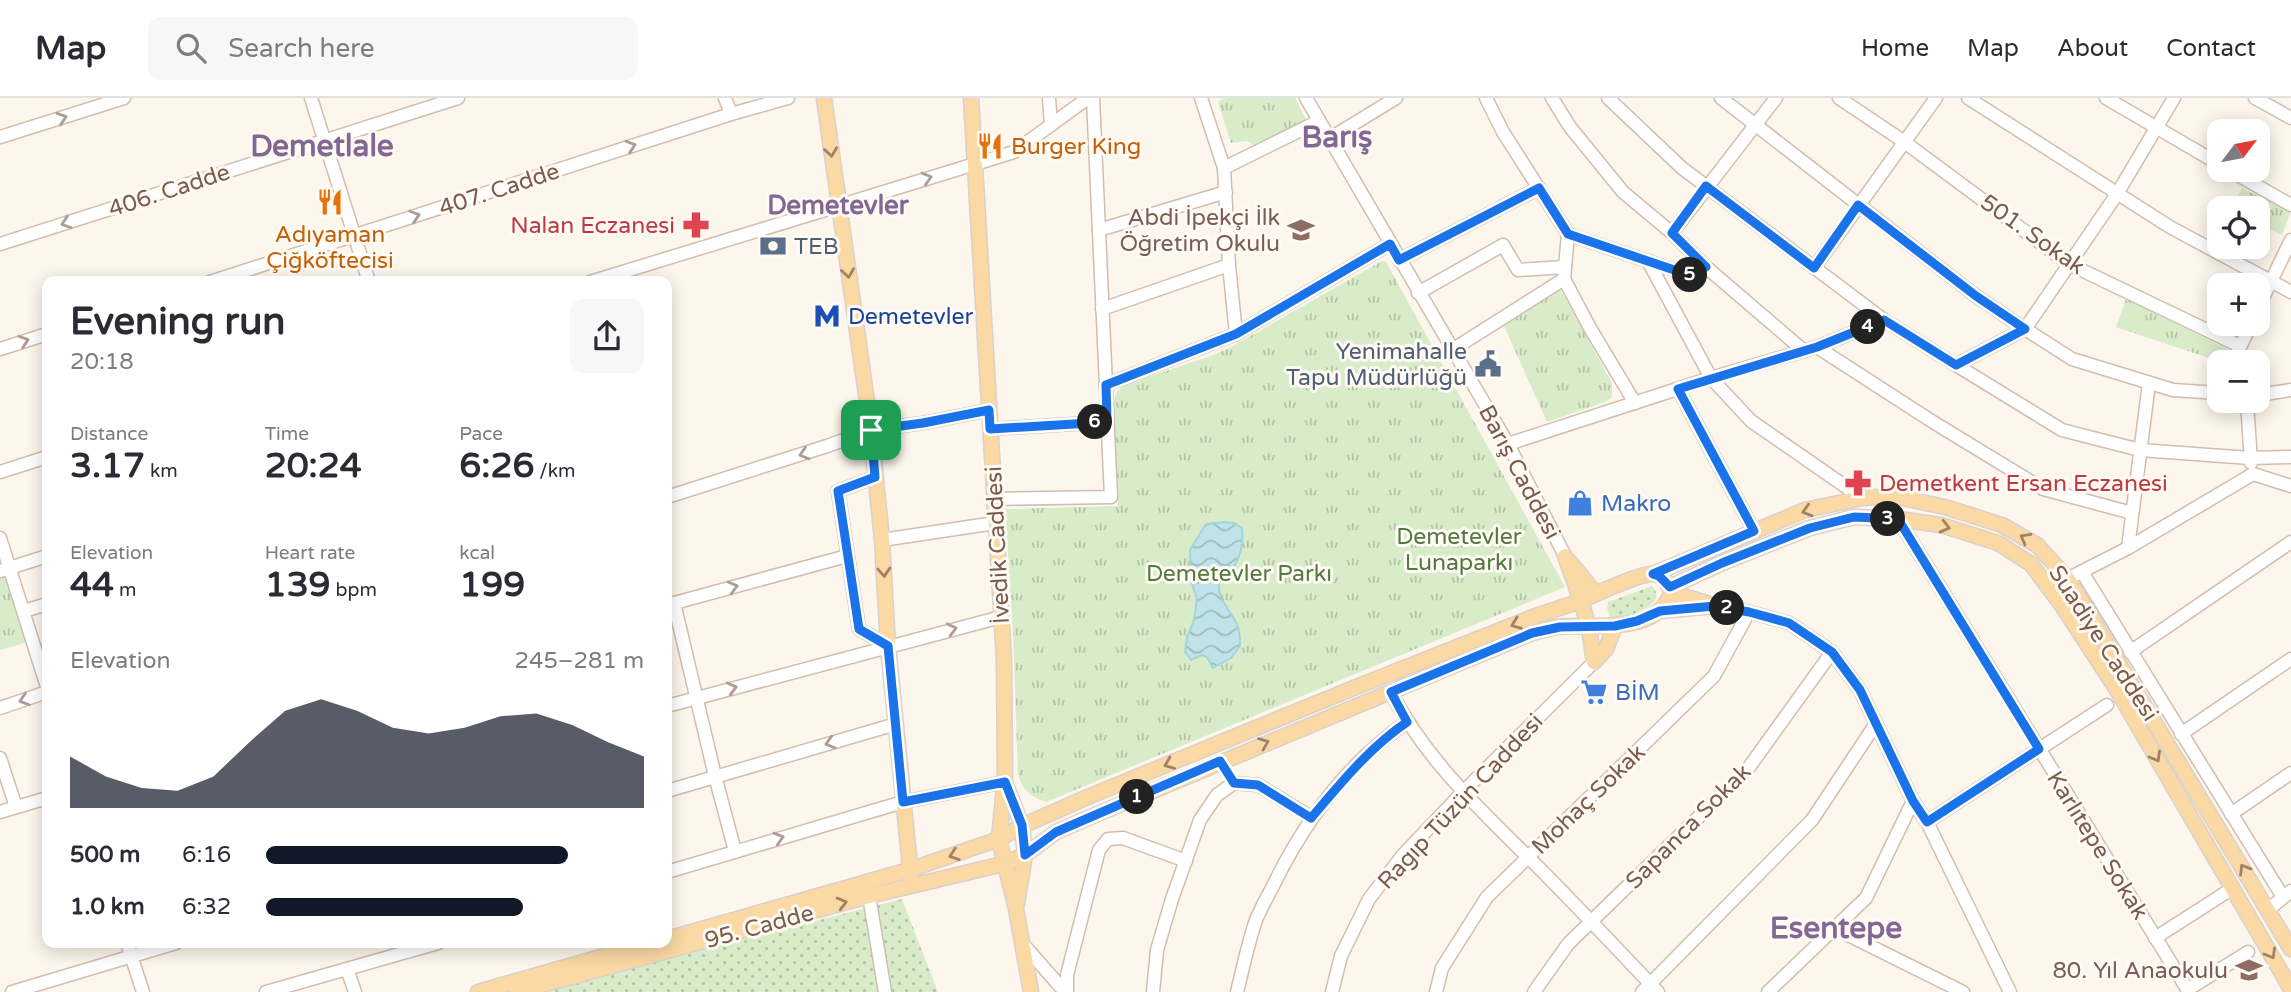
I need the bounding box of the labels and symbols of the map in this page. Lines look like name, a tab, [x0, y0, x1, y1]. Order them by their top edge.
one-way arrow	[56, 111, 68, 126]
district label: Barış	[1301, 119, 1373, 156]
north arrow	[2207, 119, 2270, 182]
district label: Demetlale	[250, 128, 394, 165]
restaurant icon: Burger King	[975, 131, 1005, 161]
place label: Burger King	[1011, 133, 1141, 161]
one-way arrow	[624, 140, 637, 154]
one-way arrow	[823, 146, 838, 158]
street label: 407. Cadde	[435, 157, 563, 223]
street label: 406. Cadde	[105, 158, 234, 224]
one-way arrow	[920, 172, 932, 187]
restaurant icon: Adıyaman Çiğköftecisi	[315, 187, 345, 217]
street label: 501. Sokak	[1975, 189, 2090, 281]
district label: Demetevler	[767, 190, 910, 221]
place label: Abdi İpekçi İlk Öğretim Okulu	[1119, 204, 1280, 258]
one-way arrow	[408, 210, 420, 224]
pharmacy icon: Nalan Eczanesi	[681, 210, 711, 240]
place label: Nalan Eczanesi	[510, 212, 675, 240]
one-way arrow	[61, 215, 73, 229]
school or university icon: Abdi İpekçi İlk Öğretim Okulu	[1286, 215, 1316, 245]
place label: Adıyaman Çiğköftecisi	[266, 221, 394, 275]
bank icon: TEB	[758, 231, 788, 261]
place label: TEB	[794, 233, 839, 261]
pin: 5	[1672, 258, 1708, 292]
one-way arrow	[840, 267, 855, 279]
metro station icon: Demetevler	[812, 301, 842, 331]
place label: Demetevler	[848, 303, 973, 331]
pin: 4	[1850, 310, 1885, 344]
one-way arrow	[17, 335, 29, 349]
place label: Yenimahalle Tapu Müdürlüğü	[1286, 338, 1467, 392]
public building icon: Yenimahalle Tapu Müdürlüğü	[1473, 349, 1503, 379]
pin	[841, 400, 901, 460]
street label: Barış Caddesi	[1472, 400, 1566, 544]
pin: 6	[1078, 404, 1112, 440]
one-way arrow	[798, 445, 810, 460]
street label: İvedik Caddesi	[980, 465, 1016, 625]
pharmacy icon: Demetkent Ersan Eczanesi	[1843, 468, 1873, 498]
place label: Demetkent Ersan Eczanesi	[1879, 470, 2168, 498]
shop icon: Makro	[1565, 488, 1595, 518]
place label: Makro	[1601, 490, 1671, 518]
one-way arrow	[1801, 502, 1813, 517]
pin: 3	[1870, 502, 1906, 536]
one-way arrow	[1939, 519, 1951, 533]
park label: Demetevler Lunaparkı	[1396, 523, 1522, 577]
one-way arrow	[2020, 533, 2033, 546]
park label: Demetevler Parkı	[1146, 560, 1332, 588]
street label: Suadiye Caddesi	[2042, 560, 2164, 727]
one-way arrow	[876, 566, 891, 577]
one-way arrow	[726, 581, 738, 595]
pin: 2	[1710, 590, 1744, 626]
one-way arrow	[1511, 615, 1523, 629]
one-way arrow	[946, 623, 958, 638]
supermarket icon: BİM	[1579, 677, 1609, 707]
place label: BİM	[1615, 679, 1660, 707]
one-way arrow	[726, 681, 738, 696]
one-way arrow	[18, 692, 30, 706]
street label: Ragıp Tüzün Caddesi	[1372, 708, 1549, 895]
one-way arrow	[825, 734, 837, 749]
one-way arrow	[1257, 738, 1269, 752]
street label: Mohaç Sokak	[1526, 739, 1651, 861]
one-way arrow	[2148, 750, 2161, 763]
one-way arrow	[1164, 756, 1176, 770]
street label: Sapanca Sokak	[1620, 758, 1757, 895]
street label: Karlıtepe Sokak	[2040, 766, 2154, 925]
pin: 1	[1120, 780, 1154, 814]
one-way arrow	[773, 832, 785, 847]
one-way arrow	[948, 847, 960, 861]
one-way arrow	[2239, 864, 2252, 877]
one-way arrow	[836, 897, 848, 911]
street label: 95. Cadde	[702, 899, 817, 955]
district label: Esentepe	[1770, 910, 1902, 947]
one-way arrow	[2263, 947, 2276, 959]
school or university icon: 80. Yıl Anaokulu	[2234, 955, 2264, 985]
place label: 80. Yıl Anaokulu	[2052, 957, 2228, 985]

